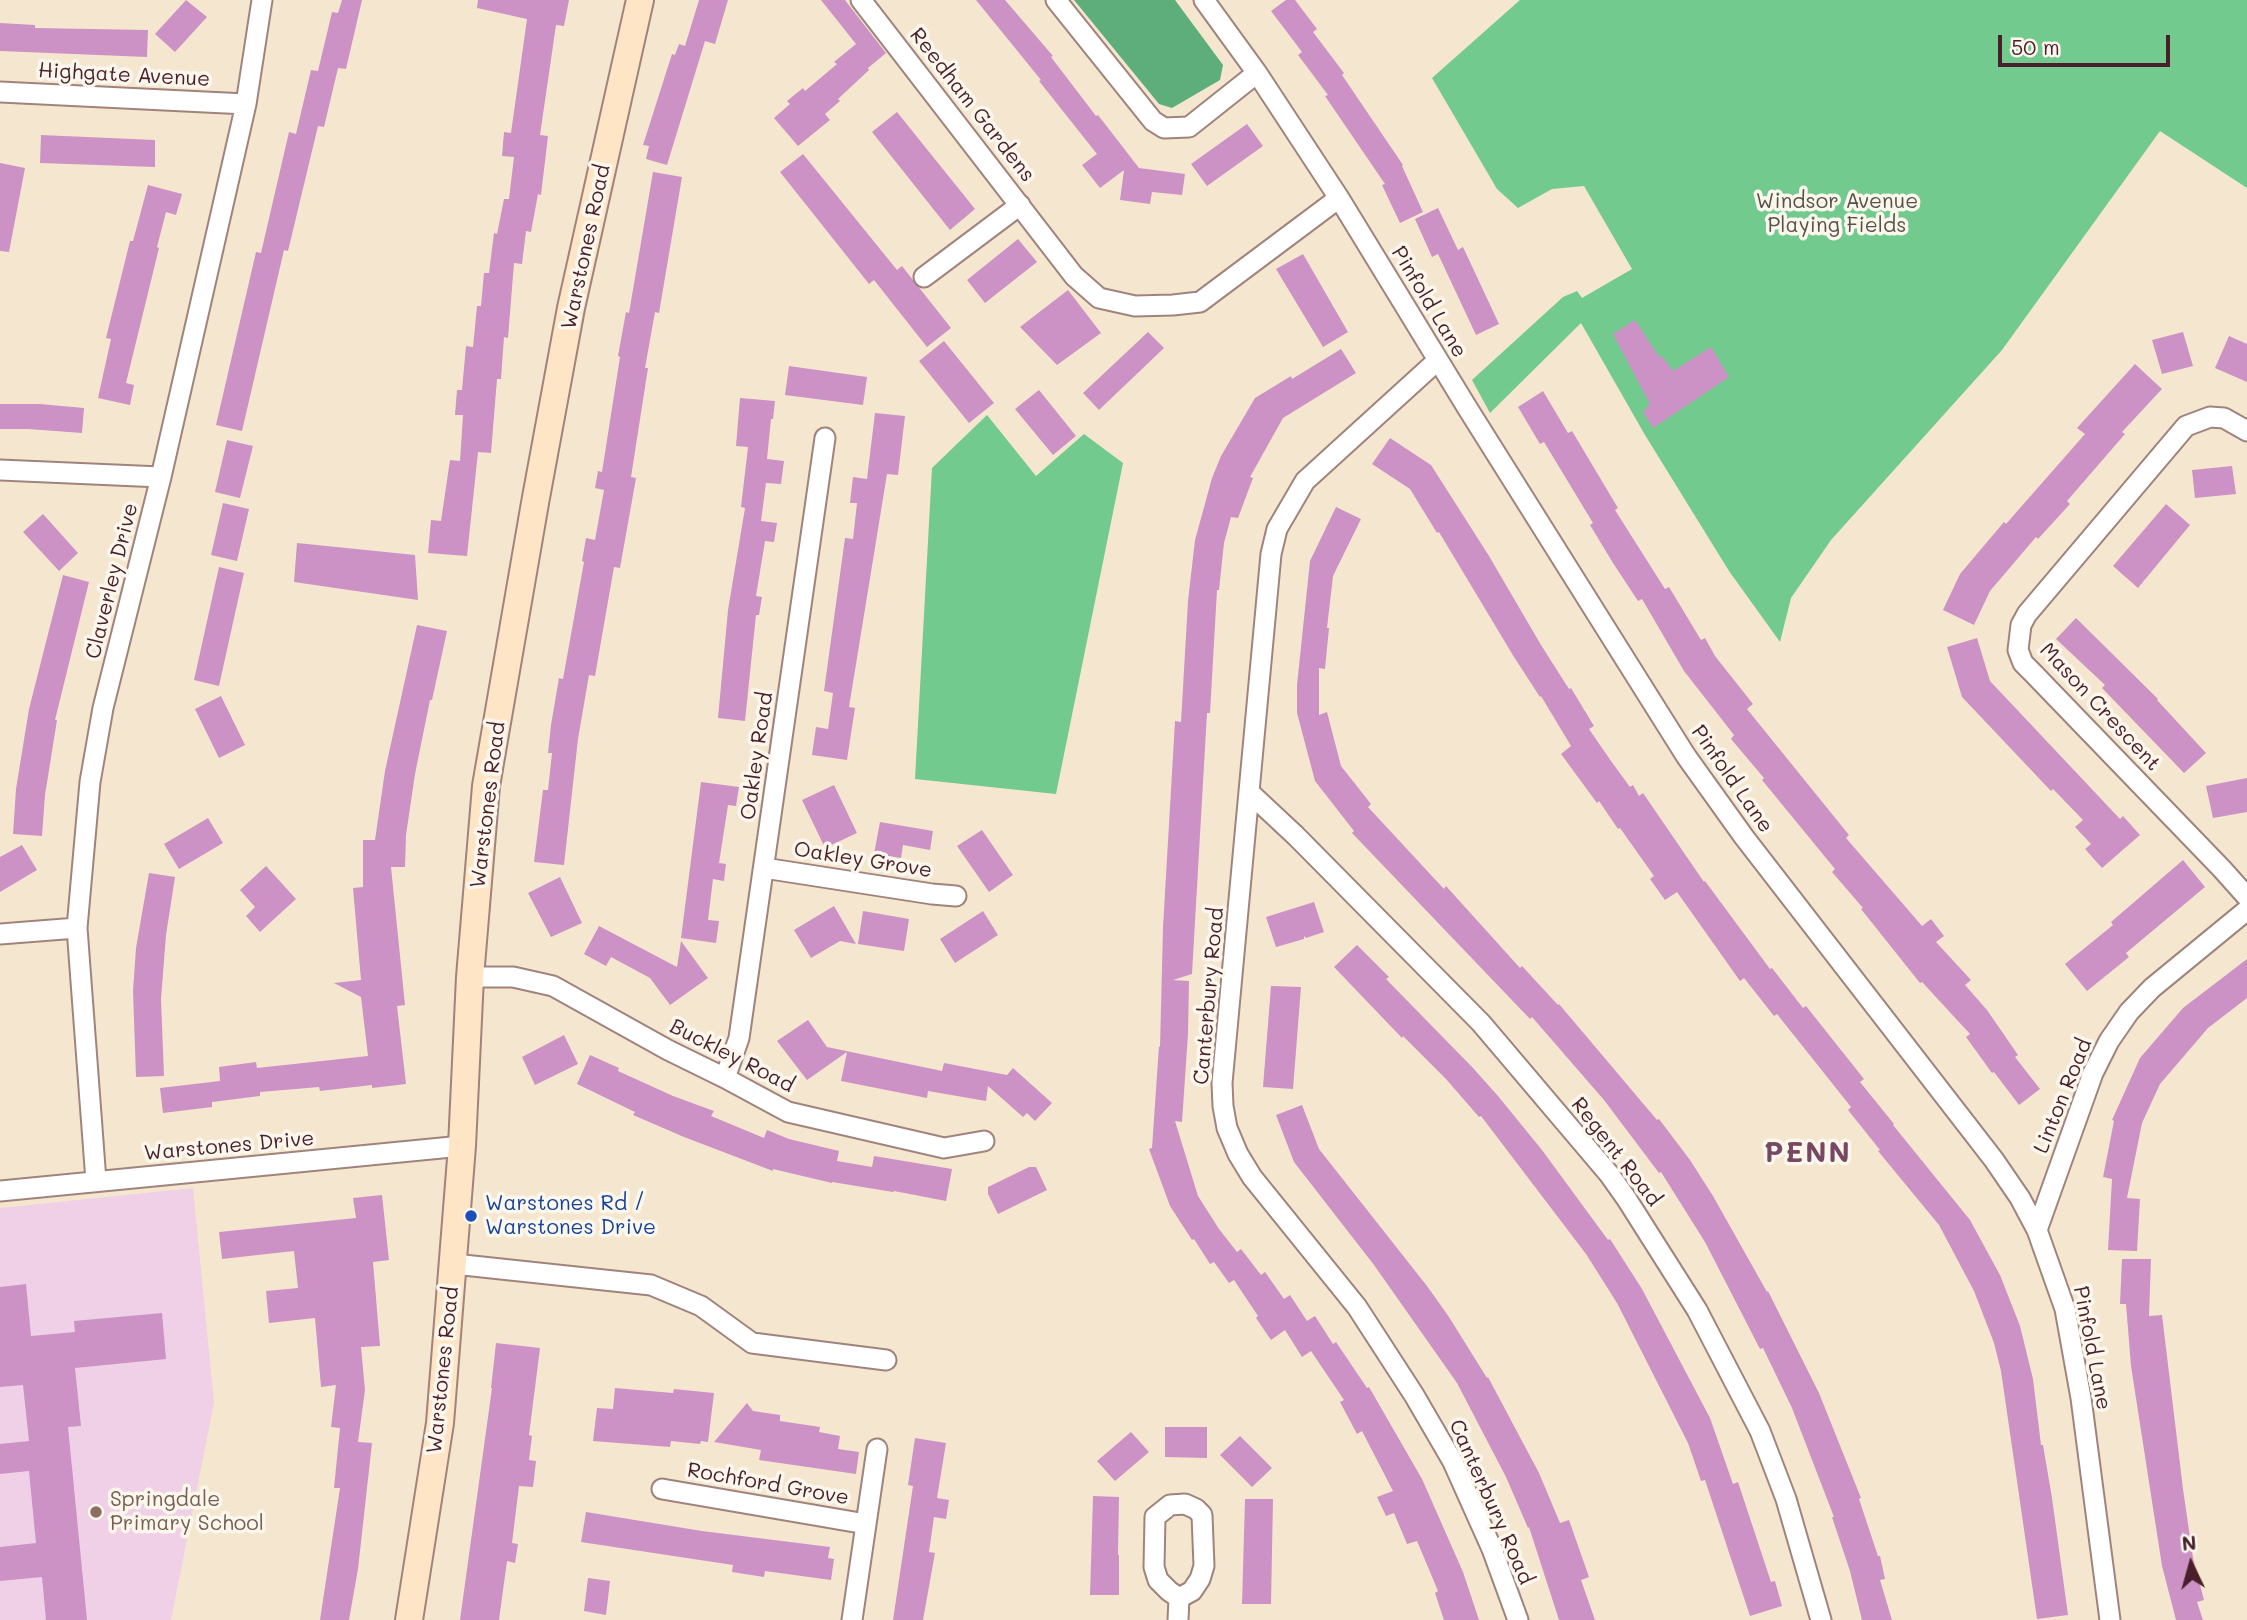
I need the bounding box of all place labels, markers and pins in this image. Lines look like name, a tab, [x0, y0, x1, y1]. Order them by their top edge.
place label: Warstones Rd / Warstones Drive	[485, 1191, 656, 1241]
marker: Warstones Rd / Warstones Drive	[463, 1208, 479, 1224]
place label: Springdale Primary School	[110, 1487, 264, 1537]
marker: Springdale Primary School	[88, 1504, 104, 1520]

